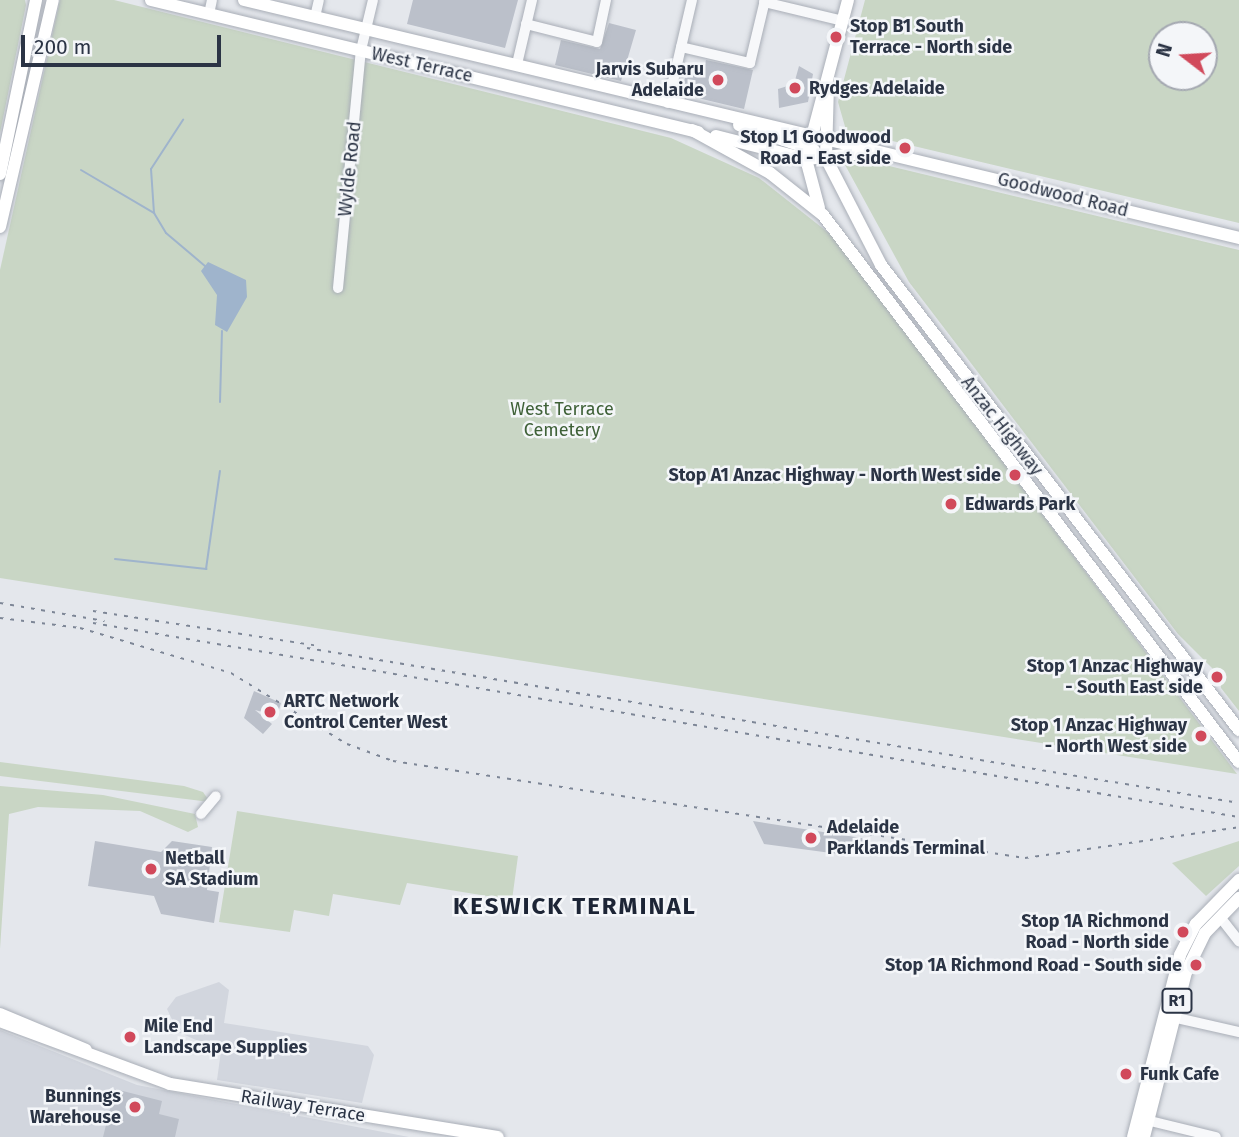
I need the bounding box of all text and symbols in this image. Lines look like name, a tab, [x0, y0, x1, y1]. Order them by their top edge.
place label: Stop B1 South Terrace - North side	[850, 16, 1012, 58]
scale bar	[24, 21, 224, 65]
north arrow	[1148, 21, 1218, 91]
marker: Stop B1 South Terrace - North side	[828, 29, 844, 45]
text: 200 m	[34, 34, 91, 60]
text: N	[1152, 41, 1177, 60]
street label: West Terrace	[369, 43, 475, 87]
place label: Jarvis Subaru Adelaide	[595, 59, 704, 102]
marker: Jarvis Subaru Adelaide	[710, 72, 726, 88]
place label: Rydges Adelaide	[809, 77, 945, 99]
marker: Rydges Adelaide	[787, 80, 803, 96]
street label: Wylde Road	[334, 120, 366, 218]
place label: Stop L1 Goodwood Road - East side	[740, 127, 891, 170]
marker: Stop L1 Goodwood Road - East side	[897, 140, 913, 156]
street label: Goodwood Road	[995, 168, 1131, 222]
street label: Anzac Highway	[957, 372, 1047, 480]
park label: West Terrace Cemetery	[510, 399, 614, 442]
place label: Stop A1 Anzac Highway - North West side	[668, 464, 1001, 486]
marker: Stop A1 Anzac Highway - North West side	[1007, 467, 1023, 483]
place label: Edwards Park	[965, 493, 1075, 515]
marker: Edwards Park	[943, 496, 959, 512]
place label: Stop 1 Anzac Highway - South East side	[1027, 656, 1203, 698]
marker: Stop 1 Anzac Highway - South East side	[1209, 669, 1225, 685]
place label: ARTC Network Control Center West	[284, 691, 448, 734]
marker: ARTC Network Control Center West	[262, 704, 278, 720]
place label: Stop 1 Anzac Highway - North West side	[1011, 715, 1187, 758]
marker: Stop 1 Anzac Highway - North West side	[1193, 728, 1209, 744]
place label: Adelaide Parklands Terminal	[827, 817, 985, 860]
marker: Adelaide Parklands Terminal	[801, 828, 821, 848]
place label: Netball SA Stadium	[165, 848, 258, 890]
marker: Netball SA Stadium	[143, 861, 159, 877]
district label: KESWICK TERMINAL	[455, 893, 695, 921]
place label: Stop 1A Richmond Road - North side	[1021, 911, 1169, 954]
marker: Stop 1A Richmond Road - North side	[1175, 924, 1191, 940]
place label: Stop 1A Richmond Road - South side	[885, 954, 1182, 976]
marker: Stop 1A Richmond Road - South side	[1188, 957, 1204, 973]
road number: R1	[1161, 988, 1193, 1014]
place label: Mile End Landscape Supplies	[144, 1016, 307, 1058]
marker: Mile End Landscape Supplies	[122, 1029, 138, 1045]
place label: Funk Cafe	[1140, 1063, 1219, 1085]
marker: Funk Cafe	[1118, 1066, 1134, 1082]
street label: Railway Terrace	[239, 1085, 367, 1127]
place label: Bunnings Warehouse	[30, 1086, 121, 1128]
marker: Bunnings Warehouse	[127, 1099, 143, 1115]

